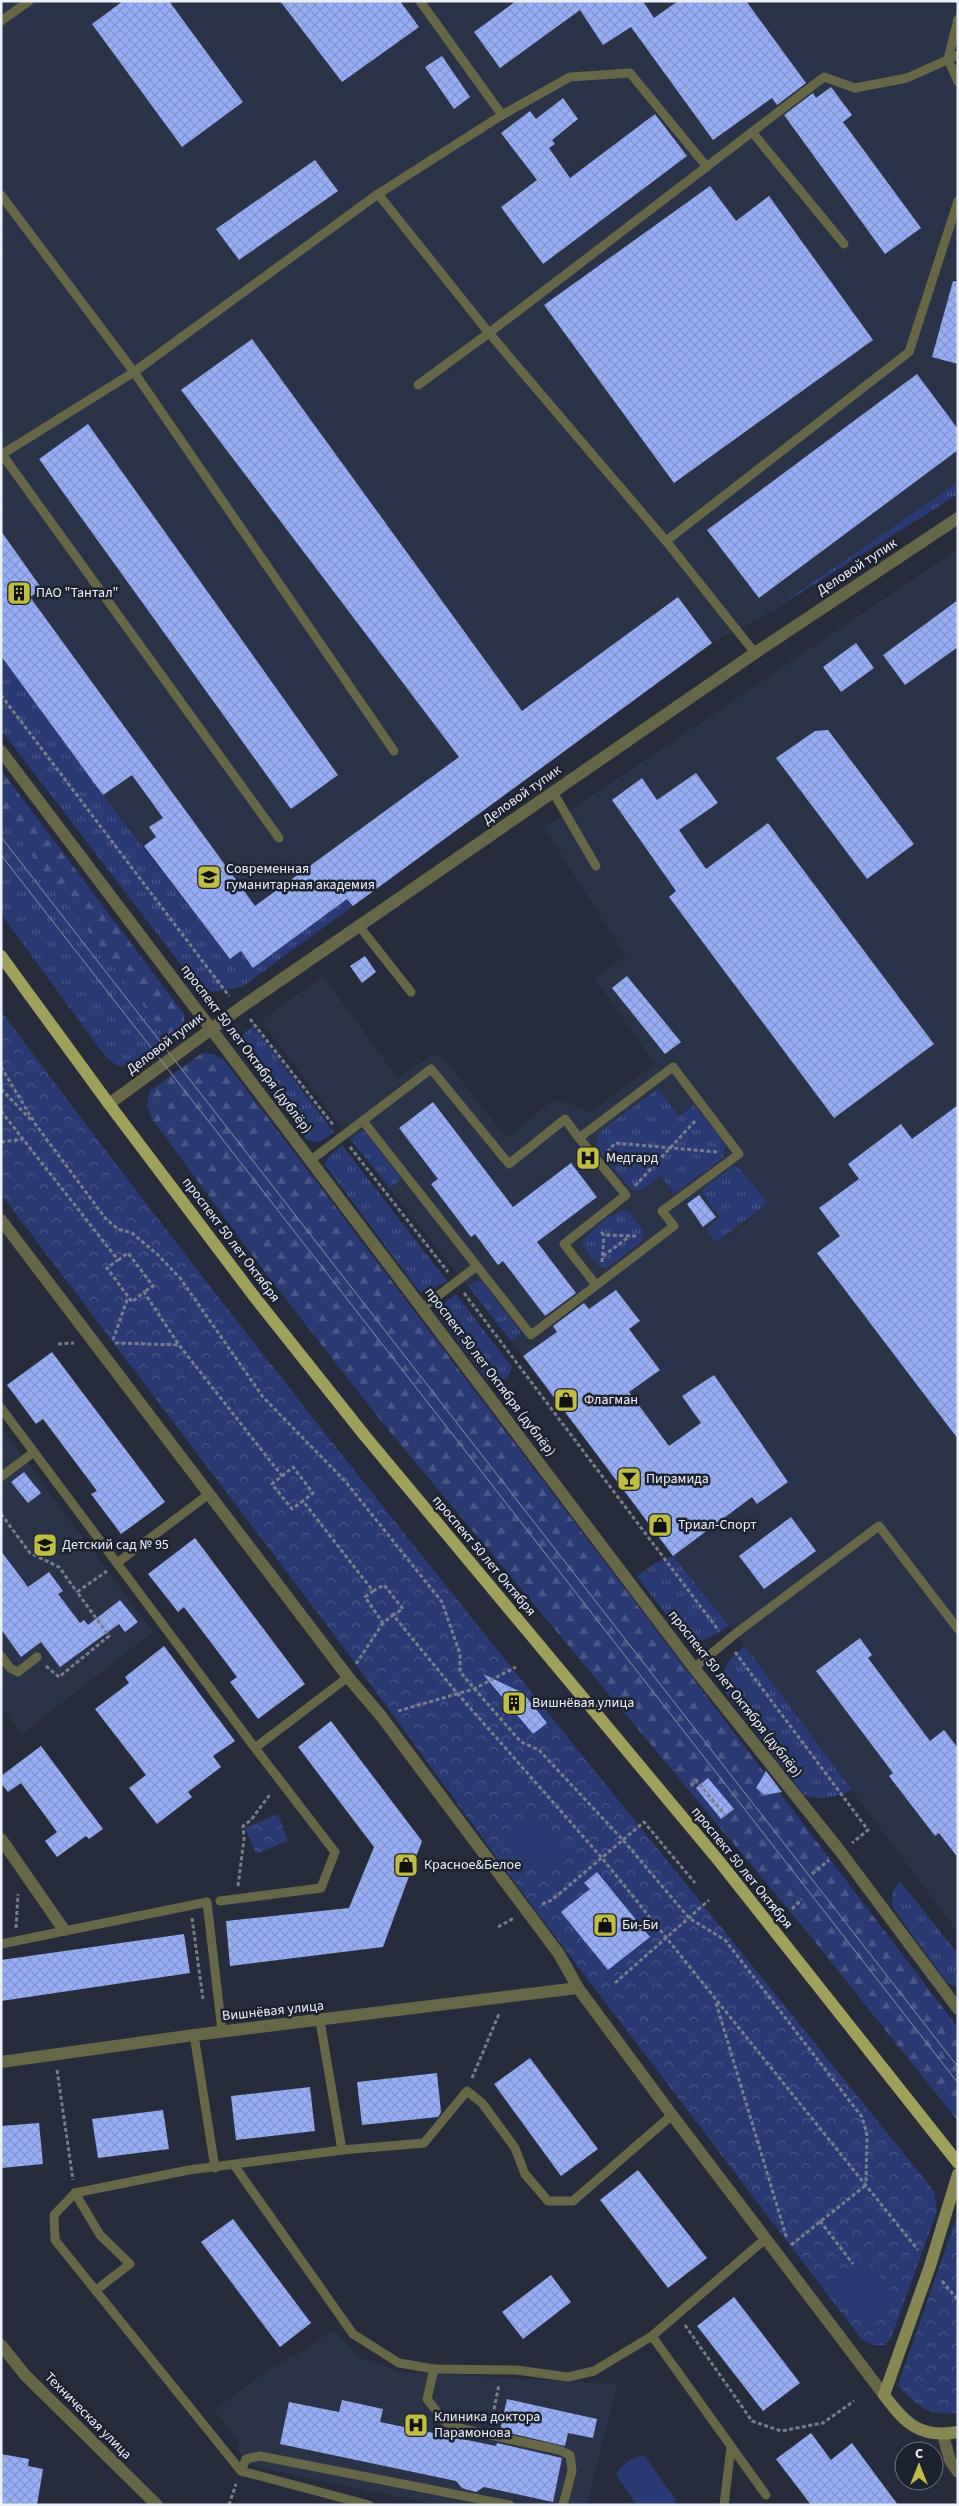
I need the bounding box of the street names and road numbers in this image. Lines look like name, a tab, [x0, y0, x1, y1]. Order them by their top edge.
street label: Деловой тупик	[813, 534, 901, 600]
street label: Деловой тупик	[479, 760, 565, 830]
street label: проспект 50 лет Октября (дублёр)	[176, 960, 316, 1138]
street label: Деловой тупик	[122, 1008, 208, 1080]
street label: проспект 50 лет Октября	[177, 1173, 285, 1307]
street label: проспект 50 лет Октября (дублёр)	[420, 1283, 560, 1461]
street label: проспект 50 лет Октября	[427, 1491, 541, 1621]
street label: проспект 50 лет Октября (дублёр)	[663, 1606, 807, 1782]
street label: проспект 50 лет Октября	[686, 1803, 798, 1933]
street label: Вишнёвая улица	[221, 1996, 325, 2026]
street label: Техническая улица	[40, 2368, 136, 2464]

